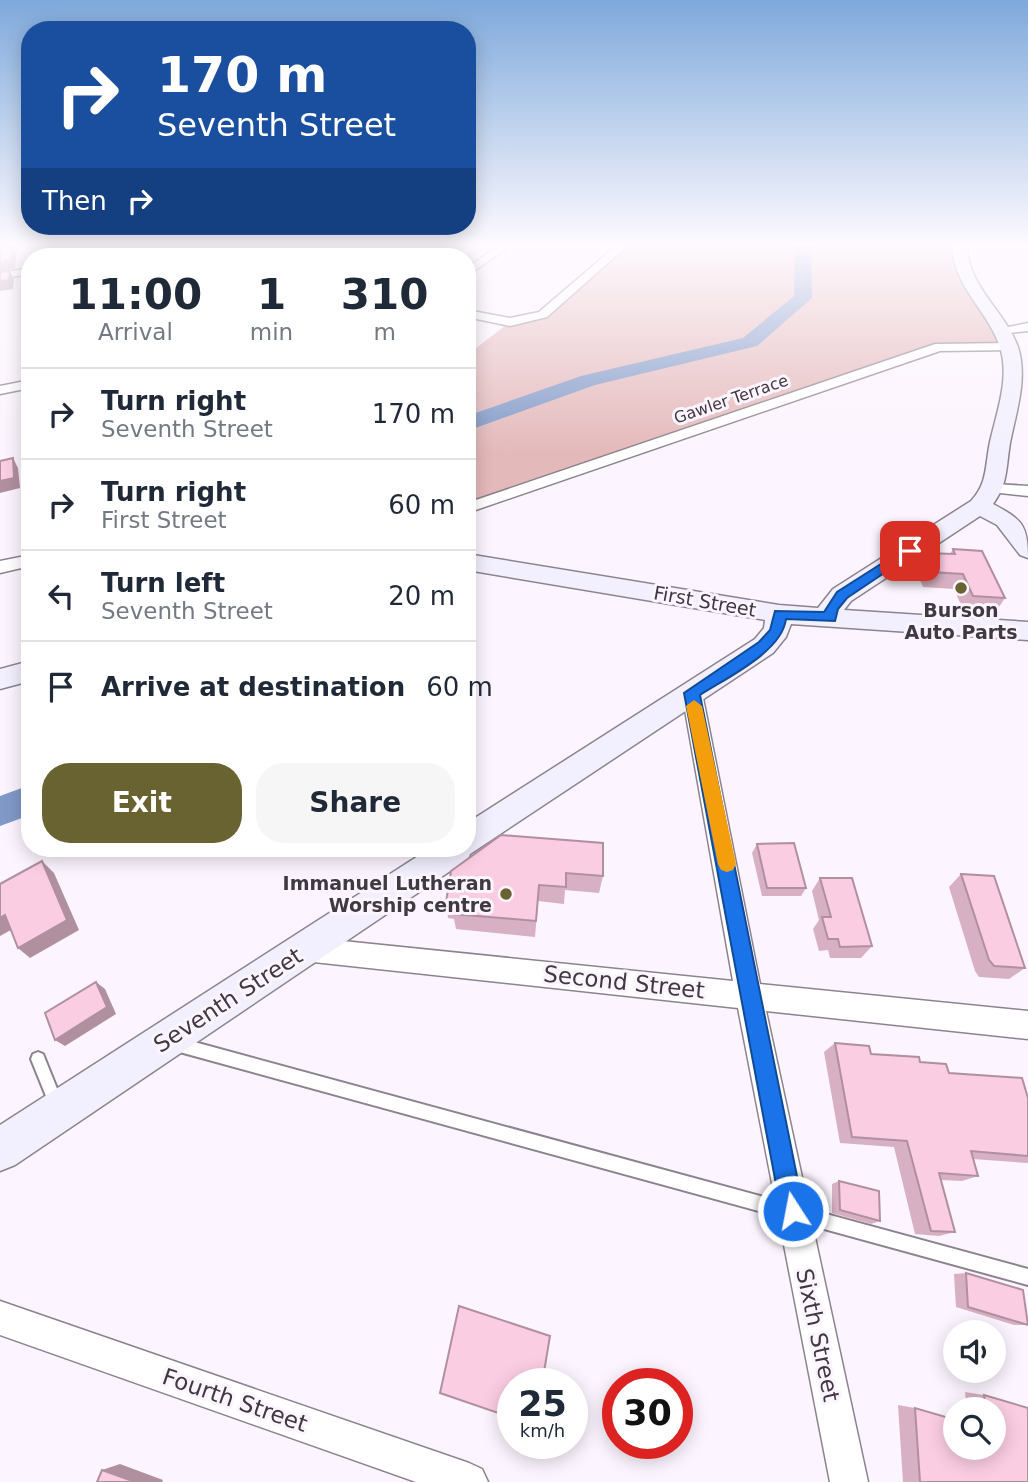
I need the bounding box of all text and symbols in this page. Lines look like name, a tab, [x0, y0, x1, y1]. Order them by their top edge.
text: 170 m	[157, 47, 327, 104]
icon: right	[42, 49, 133, 140]
text: Seventh Street	[157, 106, 396, 144]
icon: right	[121, 182, 159, 220]
text: Then	[42, 186, 107, 216]
text: 11:00	[69, 270, 202, 319]
text: 1	[257, 270, 286, 319]
text: 310	[341, 270, 428, 319]
text: Arrival	[98, 319, 173, 345]
text: min	[250, 319, 293, 345]
text: m	[373, 319, 396, 345]
street label: Gawler Terrace	[671, 371, 791, 427]
text: Turn right	[101, 386, 246, 416]
icon: right	[42, 395, 80, 433]
text: 170 m	[372, 399, 455, 429]
text: Seventh Street	[101, 416, 273, 442]
text: Turn right	[101, 477, 246, 507]
icon: right	[42, 486, 80, 524]
text: 60 m	[388, 490, 455, 520]
text: First Street	[101, 507, 227, 533]
pin	[880, 521, 940, 581]
icon: arrive	[891, 532, 929, 570]
text: Turn left	[101, 568, 225, 598]
icon: left	[42, 577, 80, 615]
marker: Burson Auto Parts	[953, 580, 969, 596]
text: 20 m	[388, 581, 455, 611]
street label: First Street	[652, 581, 758, 621]
text: Seventh Street	[101, 598, 273, 624]
place label: Burson Auto Parts	[905, 599, 1017, 643]
icon: arrive	[42, 668, 80, 706]
text: Arrive at destination	[101, 672, 405, 702]
text: 60 m	[426, 672, 493, 702]
button: Exit	[42, 763, 242, 843]
button: Share	[256, 763, 455, 843]
place label: Immanuel Lutheran Worship centre	[283, 872, 492, 916]
marker: Immanuel Lutheran Worship centre	[498, 886, 514, 902]
street label: Seventh Street	[149, 942, 307, 1058]
street label: Second Street	[542, 961, 706, 1003]
position arrow	[756, 1174, 830, 1248]
street label: Sixth Street	[791, 1266, 845, 1404]
map controls	[943, 1320, 1006, 1460]
button: sound	[943, 1320, 1006, 1383]
street label: Fourth Street	[159, 1363, 311, 1437]
speed limit sign: 30	[602, 1368, 693, 1459]
text: 25	[518, 1384, 567, 1424]
button: search	[943, 1397, 1006, 1460]
text: km/h	[520, 1420, 565, 1441]

